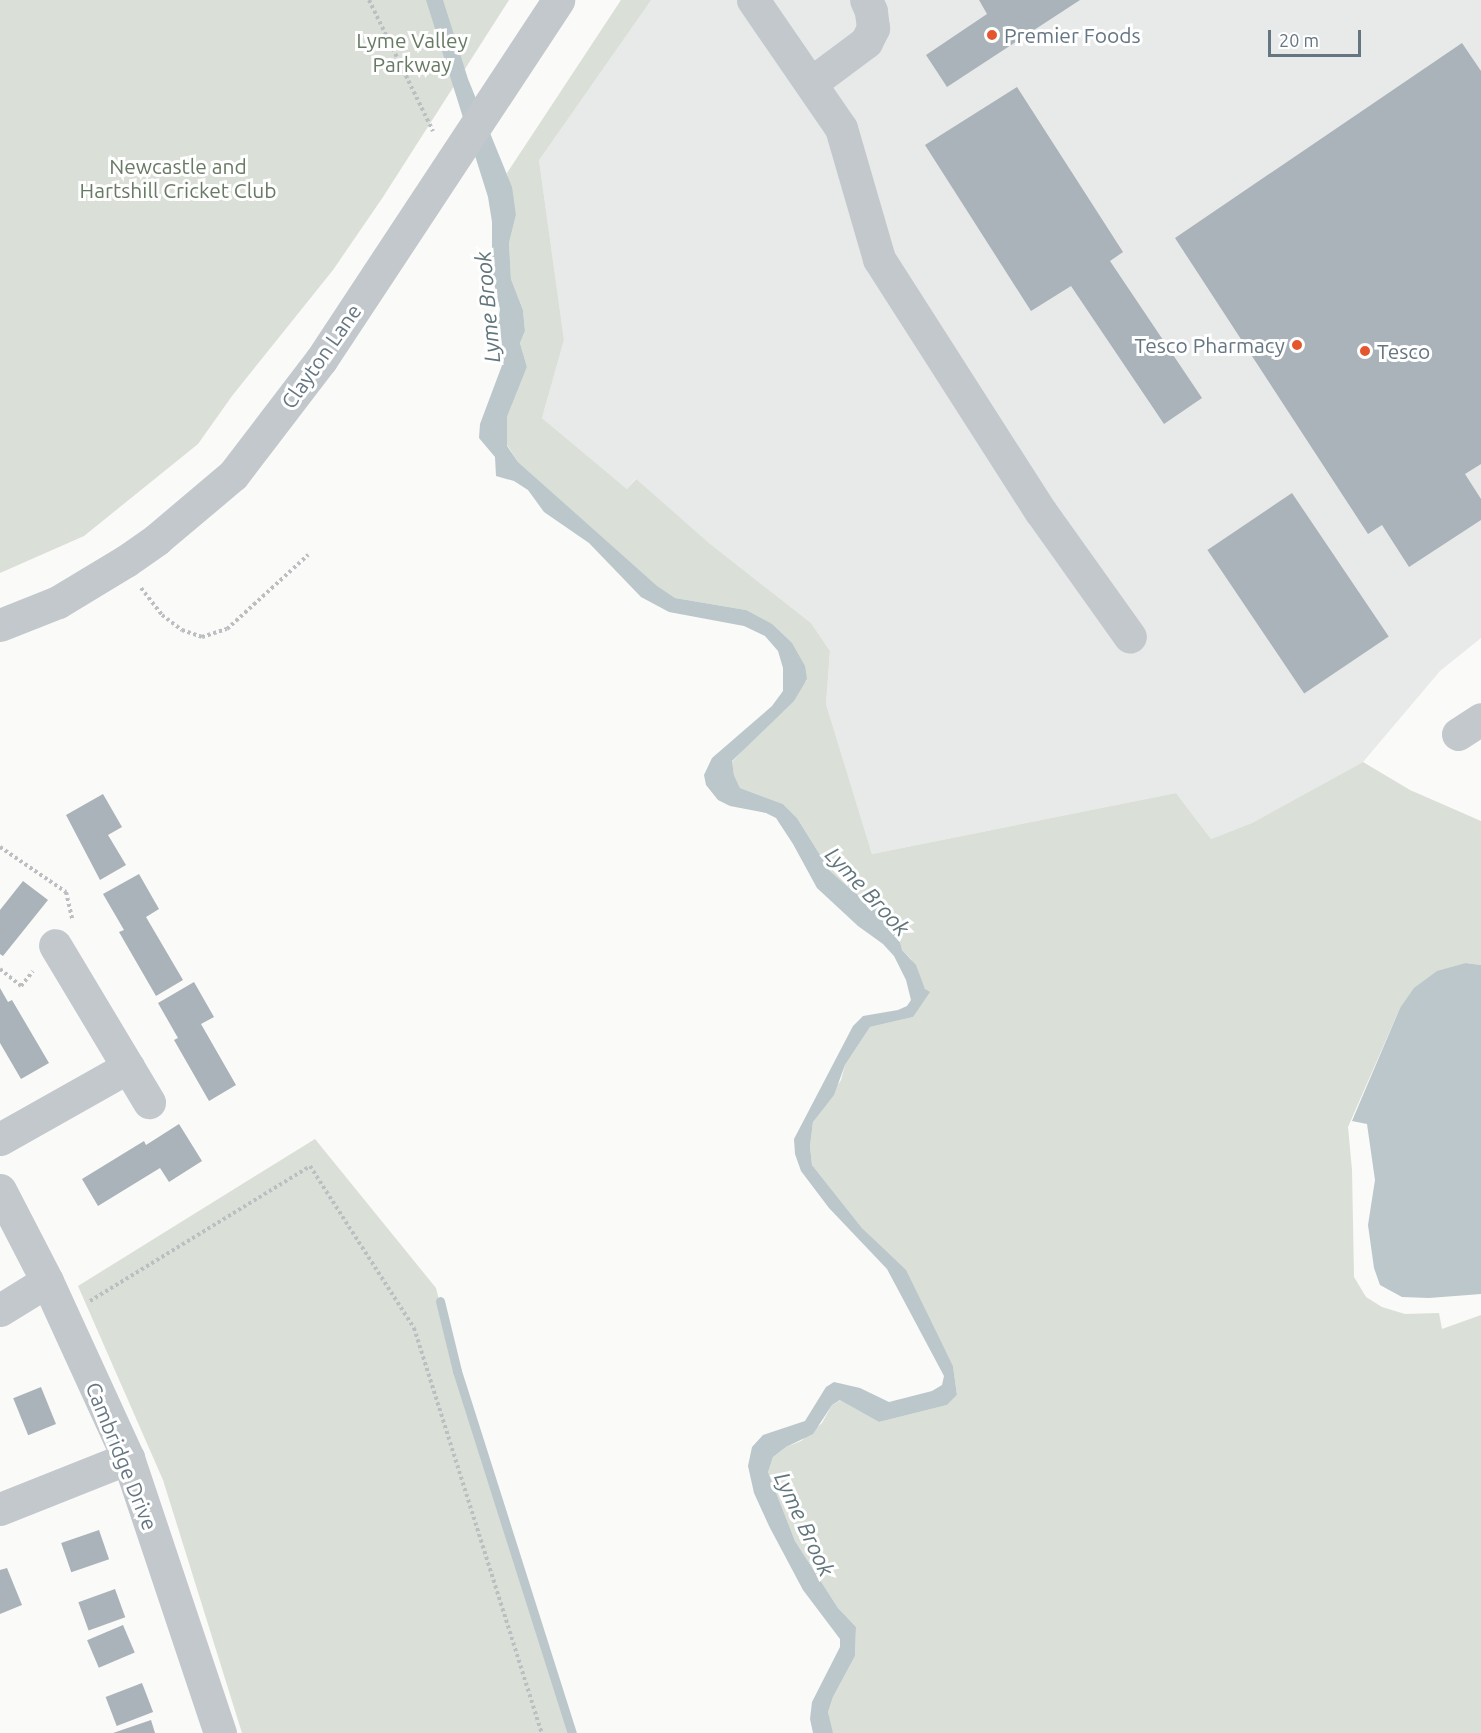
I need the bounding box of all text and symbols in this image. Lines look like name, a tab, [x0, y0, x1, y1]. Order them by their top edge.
scale bar	[1271, 18, 1364, 56]
place label: Premier Foods	[1004, 22, 1141, 48]
park label: Lyme Valley Parkway	[356, 27, 468, 77]
marker: Premier Foods	[985, 28, 999, 42]
text: 20 m	[1279, 30, 1319, 50]
park label: Newcastle and Hartshill Cricket Club	[80, 153, 276, 203]
water label: Lyme Brook	[469, 250, 505, 364]
street label: Clayton Lane	[276, 299, 366, 413]
place label: Tesco Pharmacy	[1134, 332, 1285, 358]
marker: Tesco Pharmacy	[1290, 338, 1304, 352]
place label: Tesco	[1377, 338, 1430, 364]
marker: Tesco	[1358, 344, 1372, 358]
water label: Lyme Brook	[820, 841, 916, 941]
street label: Cambridge Drive	[81, 1378, 163, 1534]
water label: Lyme Brook	[769, 1468, 841, 1580]

